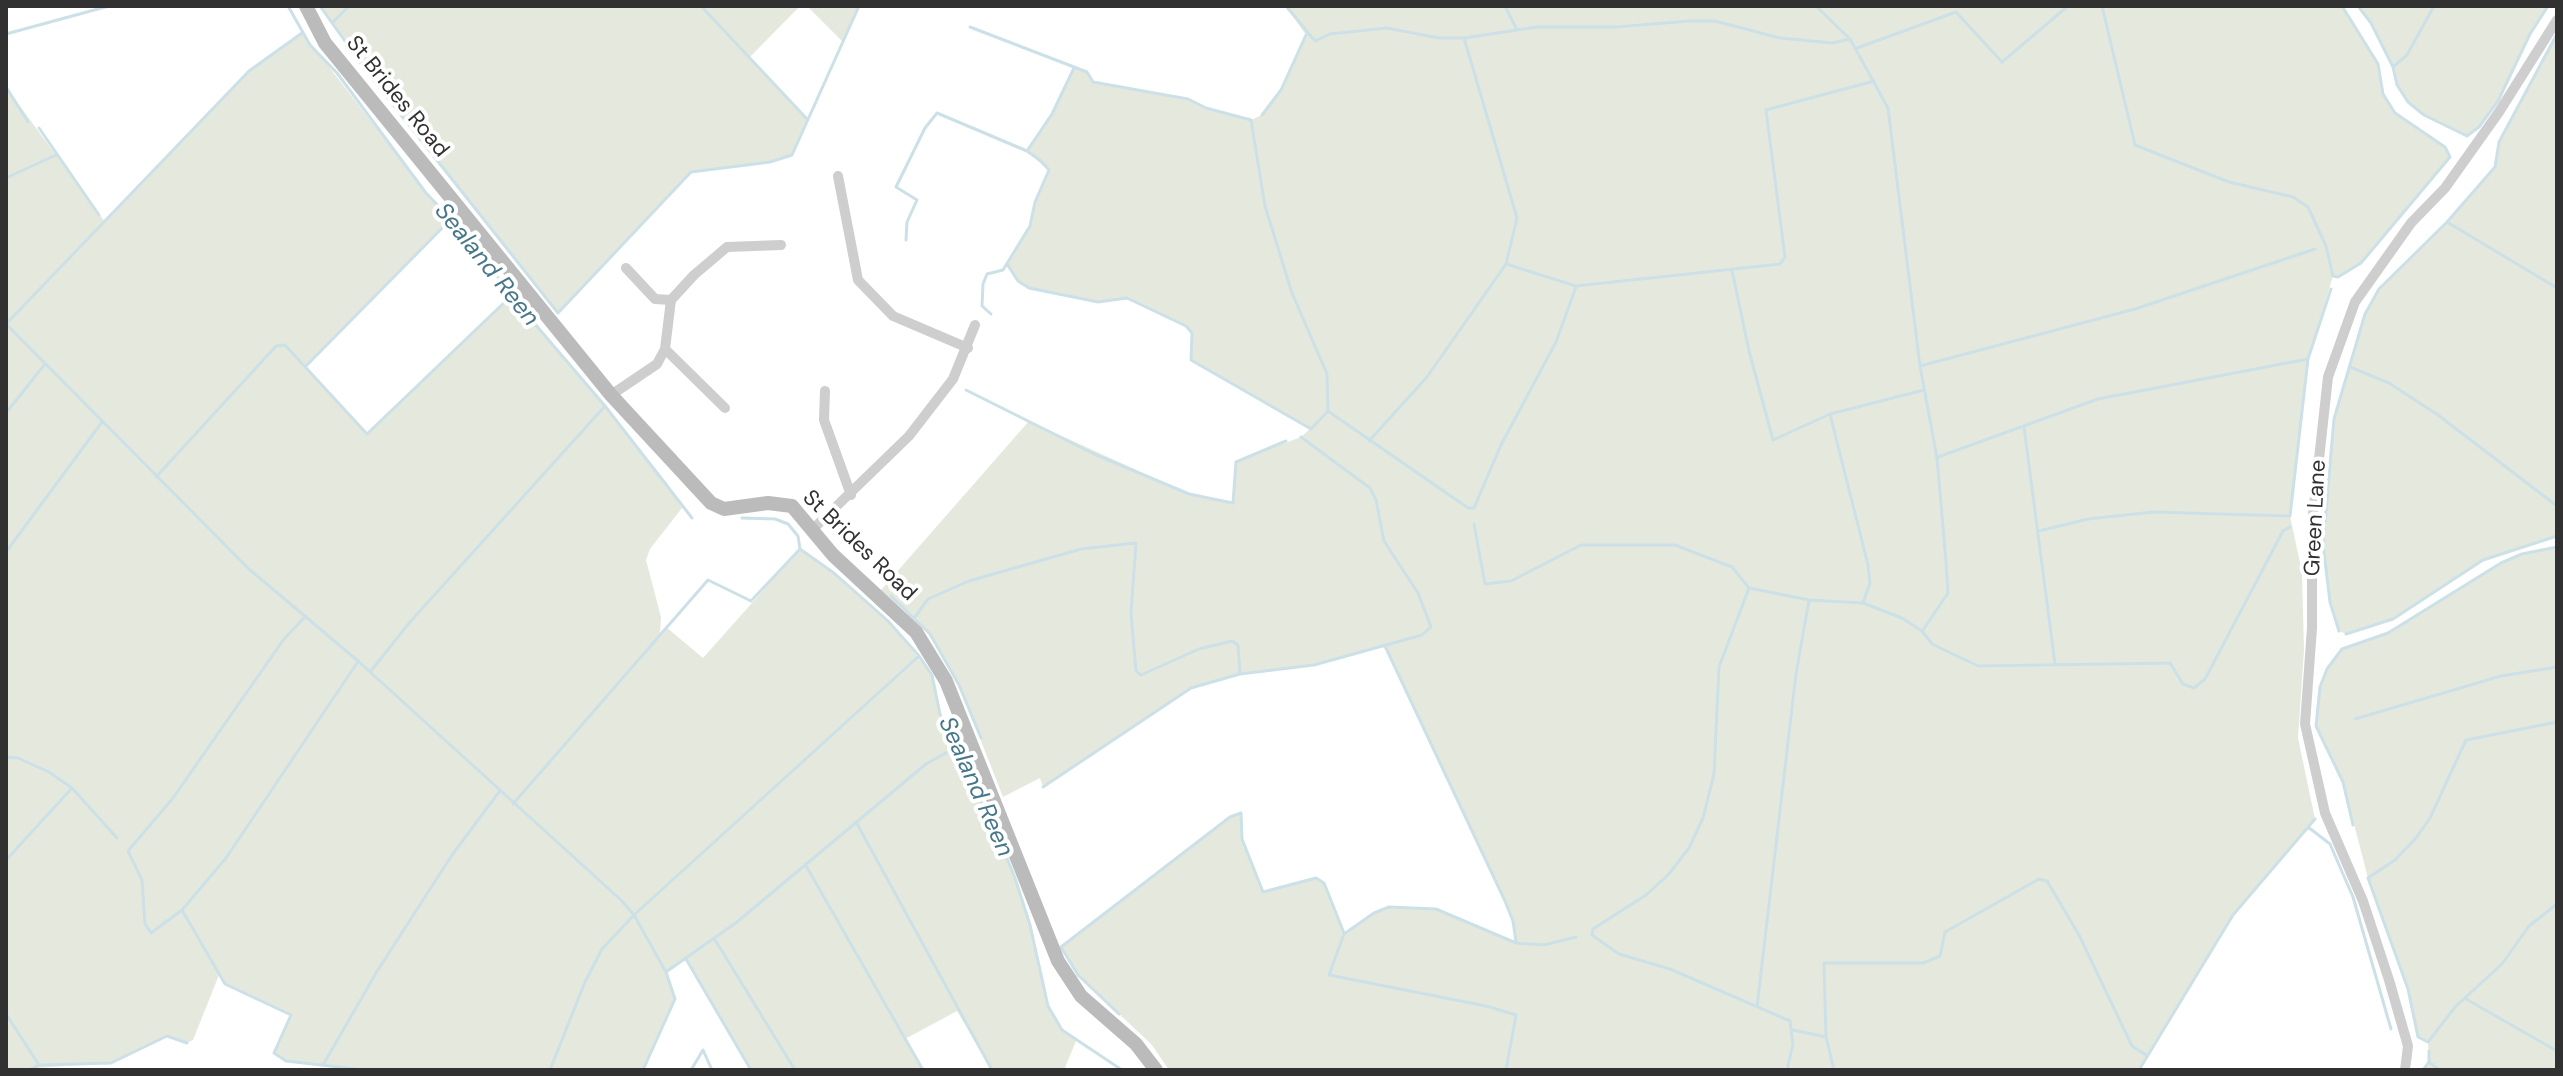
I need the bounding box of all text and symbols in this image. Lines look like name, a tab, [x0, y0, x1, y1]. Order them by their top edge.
street label: St Brides Road	[340, 31, 454, 163]
water label: Sealand Reen	[428, 198, 544, 332]
street label: Green Lane	[2300, 459, 2332, 577]
street label: St Brides Road	[796, 485, 922, 607]
water label: Sealand Reen	[931, 713, 1019, 861]

